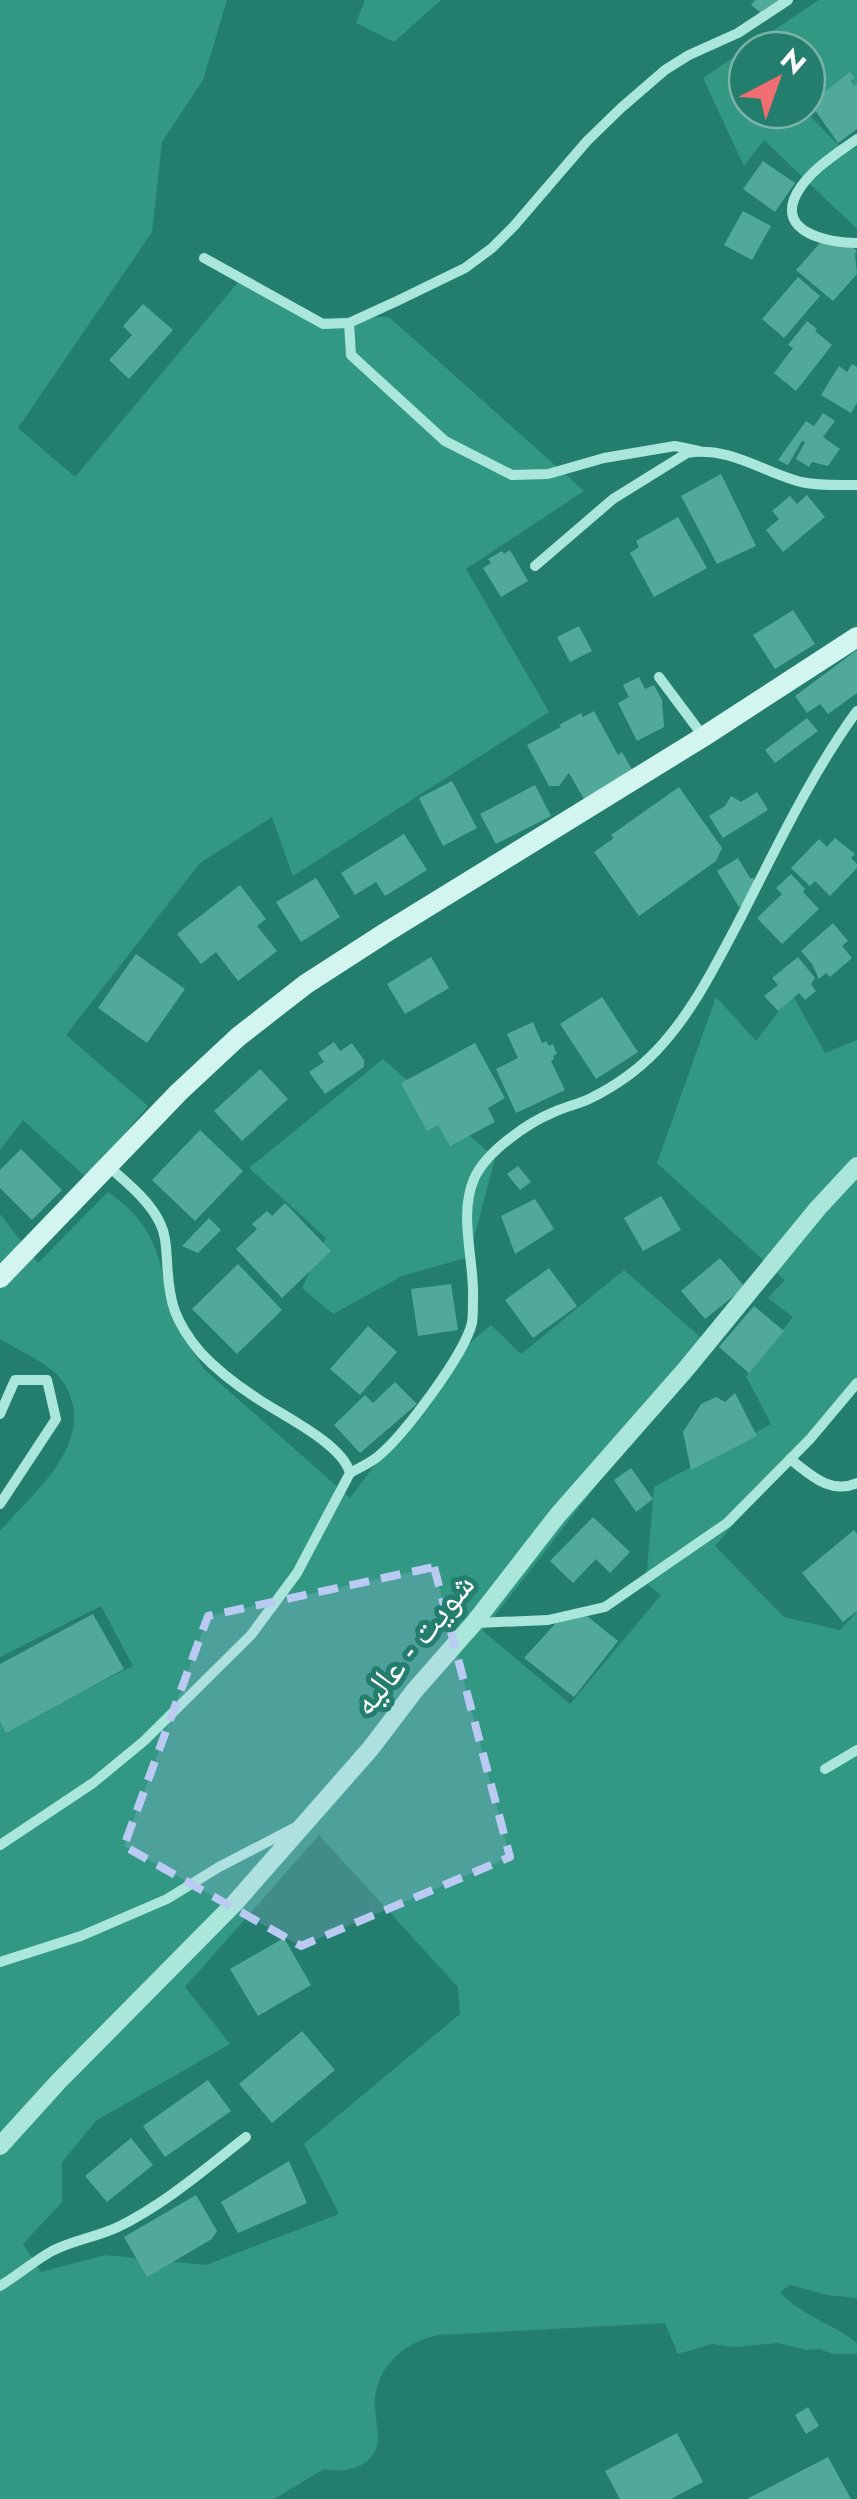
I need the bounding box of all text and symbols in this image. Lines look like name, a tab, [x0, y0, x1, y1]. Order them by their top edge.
north arrow	[727, 30, 827, 130]
text: N	[771, 39, 815, 84]
street label: شويت - عاليه	[340, 1562, 486, 1726]

